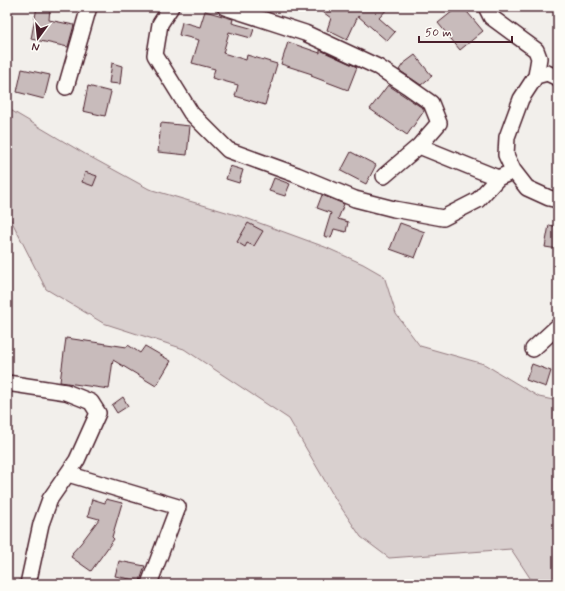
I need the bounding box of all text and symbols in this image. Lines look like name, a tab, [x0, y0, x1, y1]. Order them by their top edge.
north arrow	[18, 18, 58, 58]
scale bar	[419, 18, 512, 44]
text: 50 m	[425, 25, 452, 41]
text: N	[30, 39, 41, 54]

